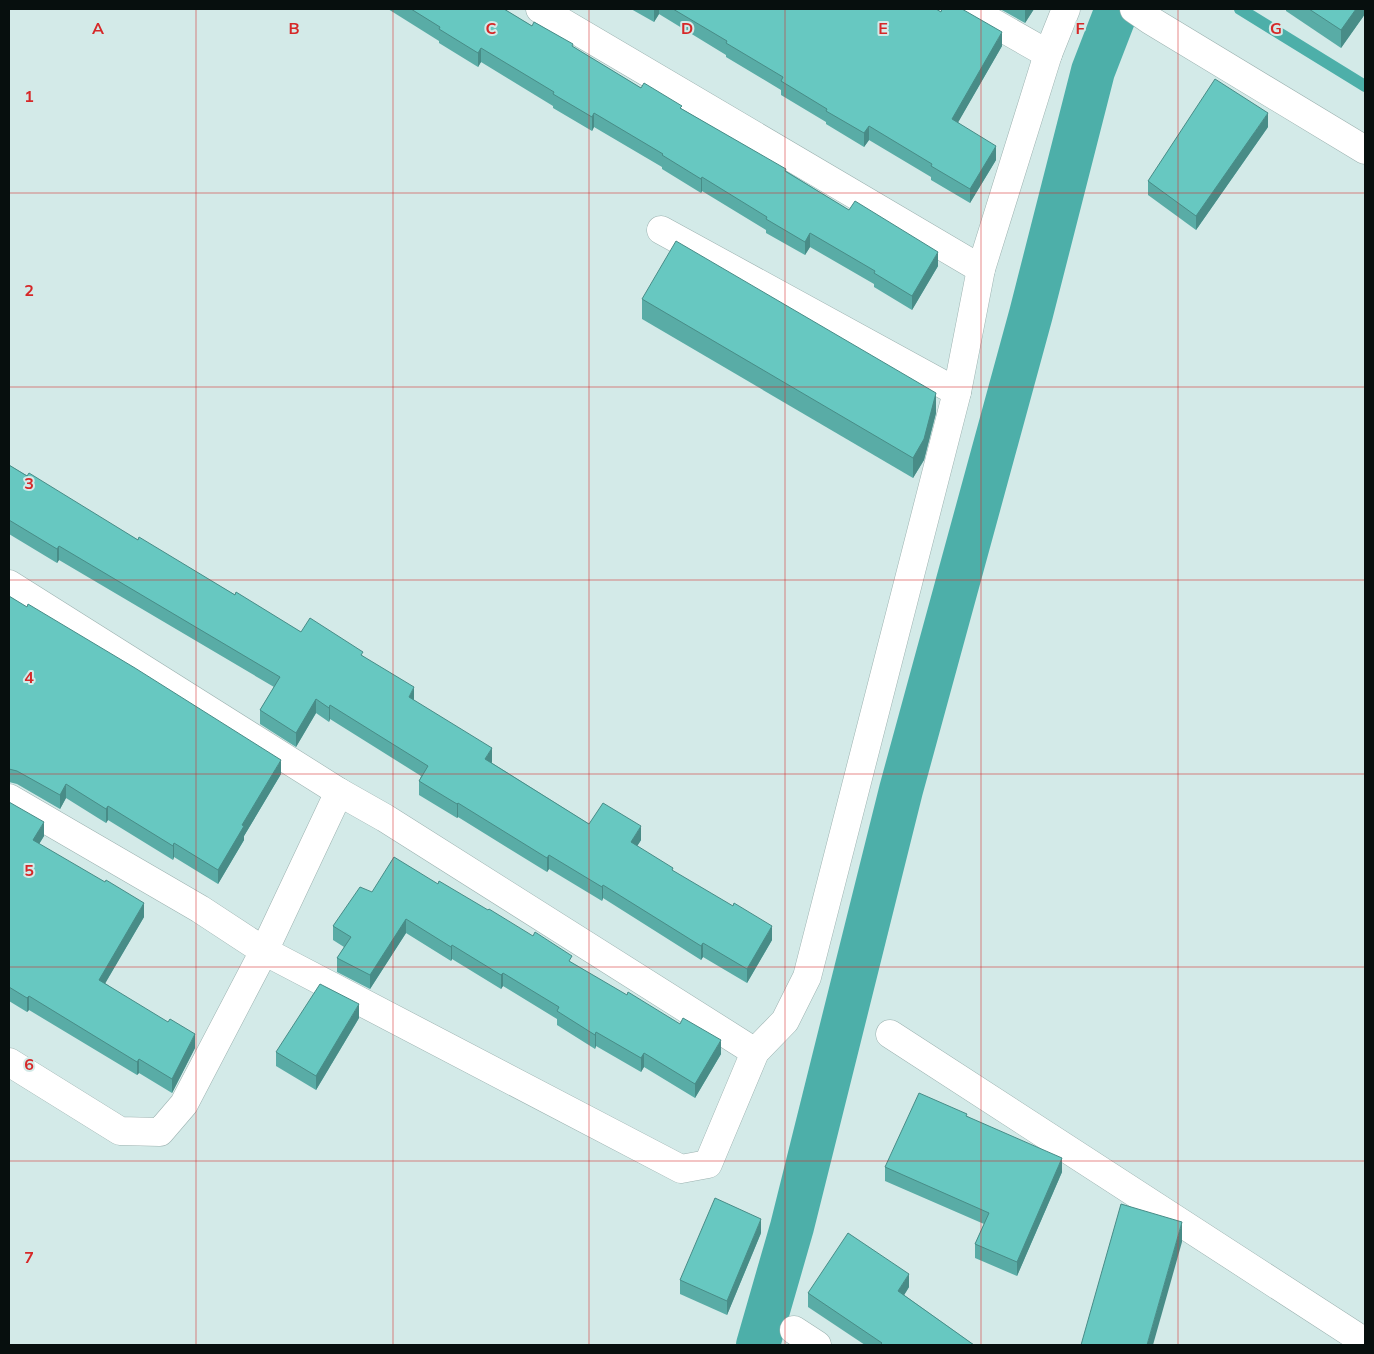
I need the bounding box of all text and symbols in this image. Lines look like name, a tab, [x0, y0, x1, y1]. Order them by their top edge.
text: A	[92, 18, 104, 38]
text: B	[288, 18, 300, 38]
text: C	[486, 18, 497, 38]
text: D	[681, 18, 693, 38]
text: E	[878, 18, 888, 38]
text: F	[1075, 18, 1085, 38]
text: G	[1270, 18, 1282, 38]
text: 1	[24, 86, 34, 106]
text: 2	[24, 280, 34, 300]
text: 3	[24, 473, 34, 493]
text: 4	[24, 667, 34, 687]
text: 5	[24, 860, 34, 880]
text: 6	[24, 1054, 34, 1074]
text: 7	[24, 1247, 34, 1267]

